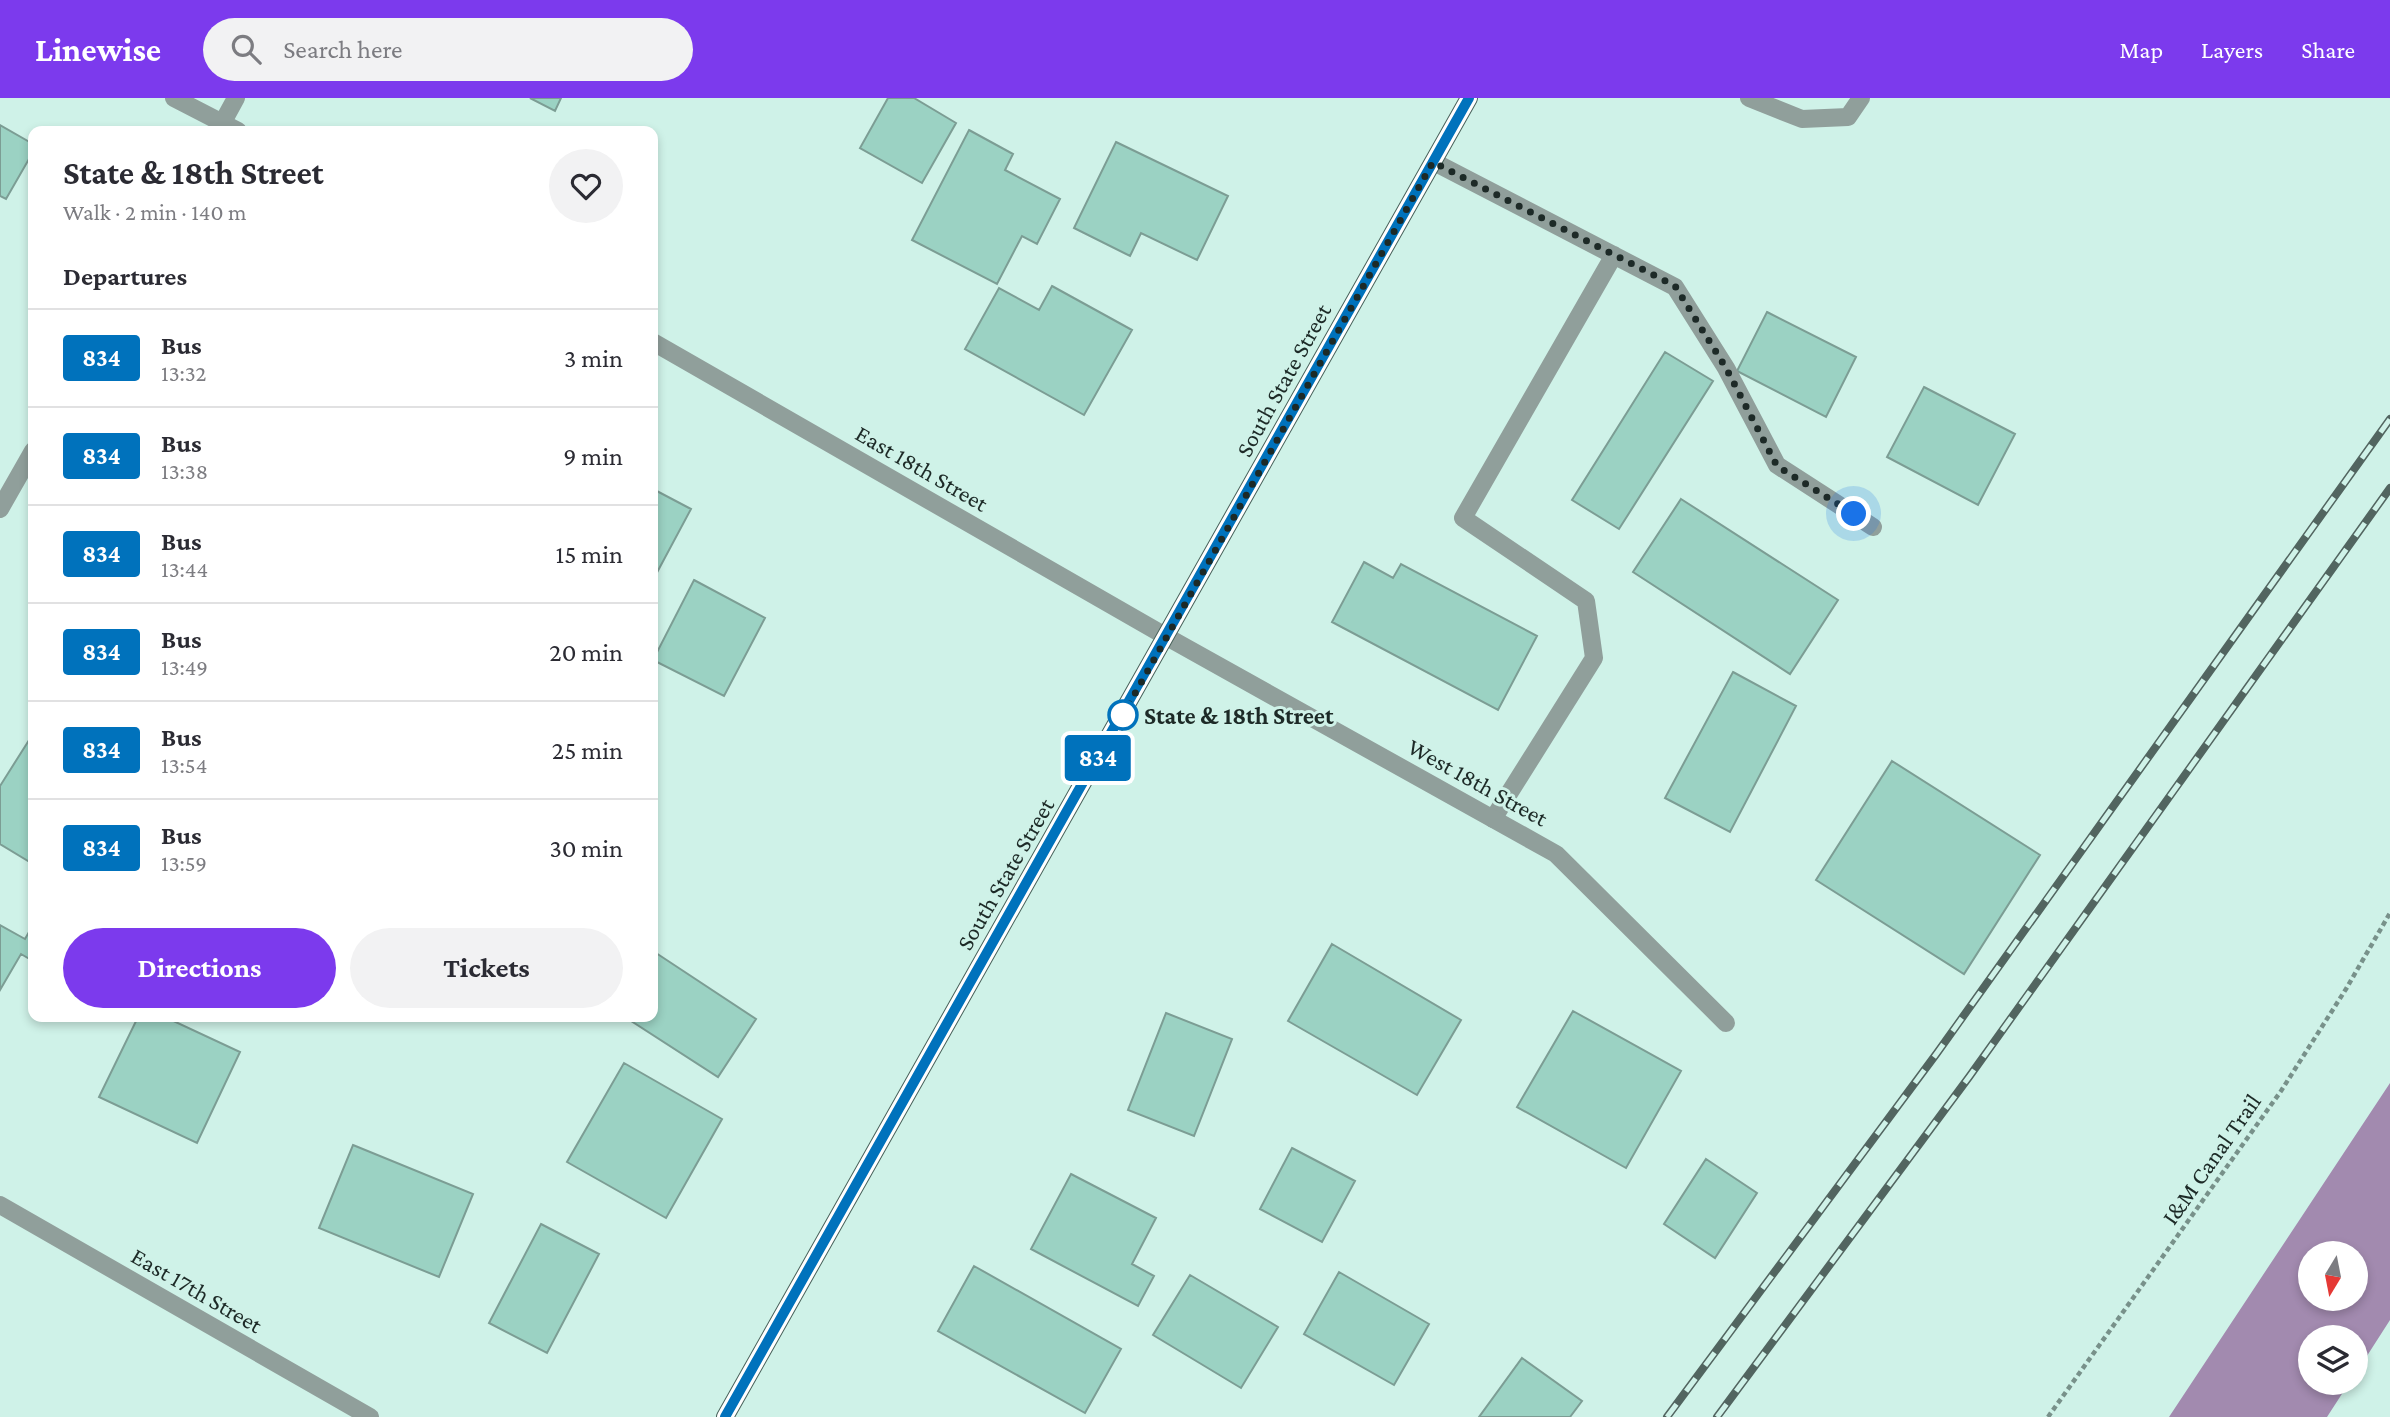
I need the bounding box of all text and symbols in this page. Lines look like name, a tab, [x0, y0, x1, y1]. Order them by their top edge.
search box	[203, 18, 693, 81]
icon: search	[227, 30, 265, 68]
text: Linewise	[35, 31, 161, 68]
text: Search here	[283, 35, 403, 64]
text: Map	[2119, 36, 2163, 63]
text: Layers	[2201, 36, 2263, 63]
text: Share	[2301, 36, 2355, 63]
button: heart	[549, 149, 623, 223]
text: State & 18th Street	[63, 154, 324, 191]
text: Walk · 2 min · 140 m	[63, 199, 246, 225]
text: Departures	[63, 262, 187, 291]
street label: South State Street	[1230, 298, 1337, 461]
text: Bus	[161, 331, 202, 360]
text: 834	[82, 344, 121, 371]
text: 3 min	[564, 344, 623, 373]
text: 13:32	[161, 360, 207, 386]
street label: East 18th Street	[851, 419, 994, 517]
text: Bus	[161, 429, 202, 458]
text: 834	[82, 442, 121, 469]
text: 9 min	[563, 442, 623, 471]
text: 13:38	[161, 458, 208, 484]
your location	[1836, 496, 1871, 531]
text: Bus	[161, 527, 202, 556]
text: 834	[82, 540, 121, 567]
text: 15 min	[556, 540, 623, 569]
text: 13:44	[161, 556, 208, 582]
text: Bus	[161, 625, 202, 654]
text: 834	[82, 638, 121, 665]
text: 20 min	[549, 638, 623, 667]
text: 13:49	[161, 654, 208, 680]
marker: State & 18th Street	[1108, 700, 1138, 730]
place label: State & 18th Street	[1144, 702, 1334, 729]
text: Bus	[161, 723, 202, 752]
street label: West 18th Street	[1403, 732, 1554, 832]
line badge: 834	[1058, 735, 1138, 781]
text: 834	[82, 736, 121, 763]
text: 25 min	[552, 736, 623, 765]
text: 834	[1079, 744, 1117, 771]
text: 13:54	[161, 752, 207, 778]
street label: South State Street	[951, 793, 1060, 955]
text: Bus	[161, 821, 202, 850]
text: 834	[82, 834, 121, 861]
text: 30 min	[549, 834, 623, 863]
text: 13:59	[161, 850, 207, 876]
button: Directions	[63, 928, 336, 1008]
button: Tickets	[350, 928, 623, 1008]
street label: I&M Canal Trail	[2156, 1089, 2266, 1229]
north arrow	[2298, 1241, 2368, 1311]
map controls	[2298, 1241, 2368, 1395]
street label: East 17th Street	[127, 1242, 268, 1339]
button: layers	[2298, 1325, 2368, 1395]

